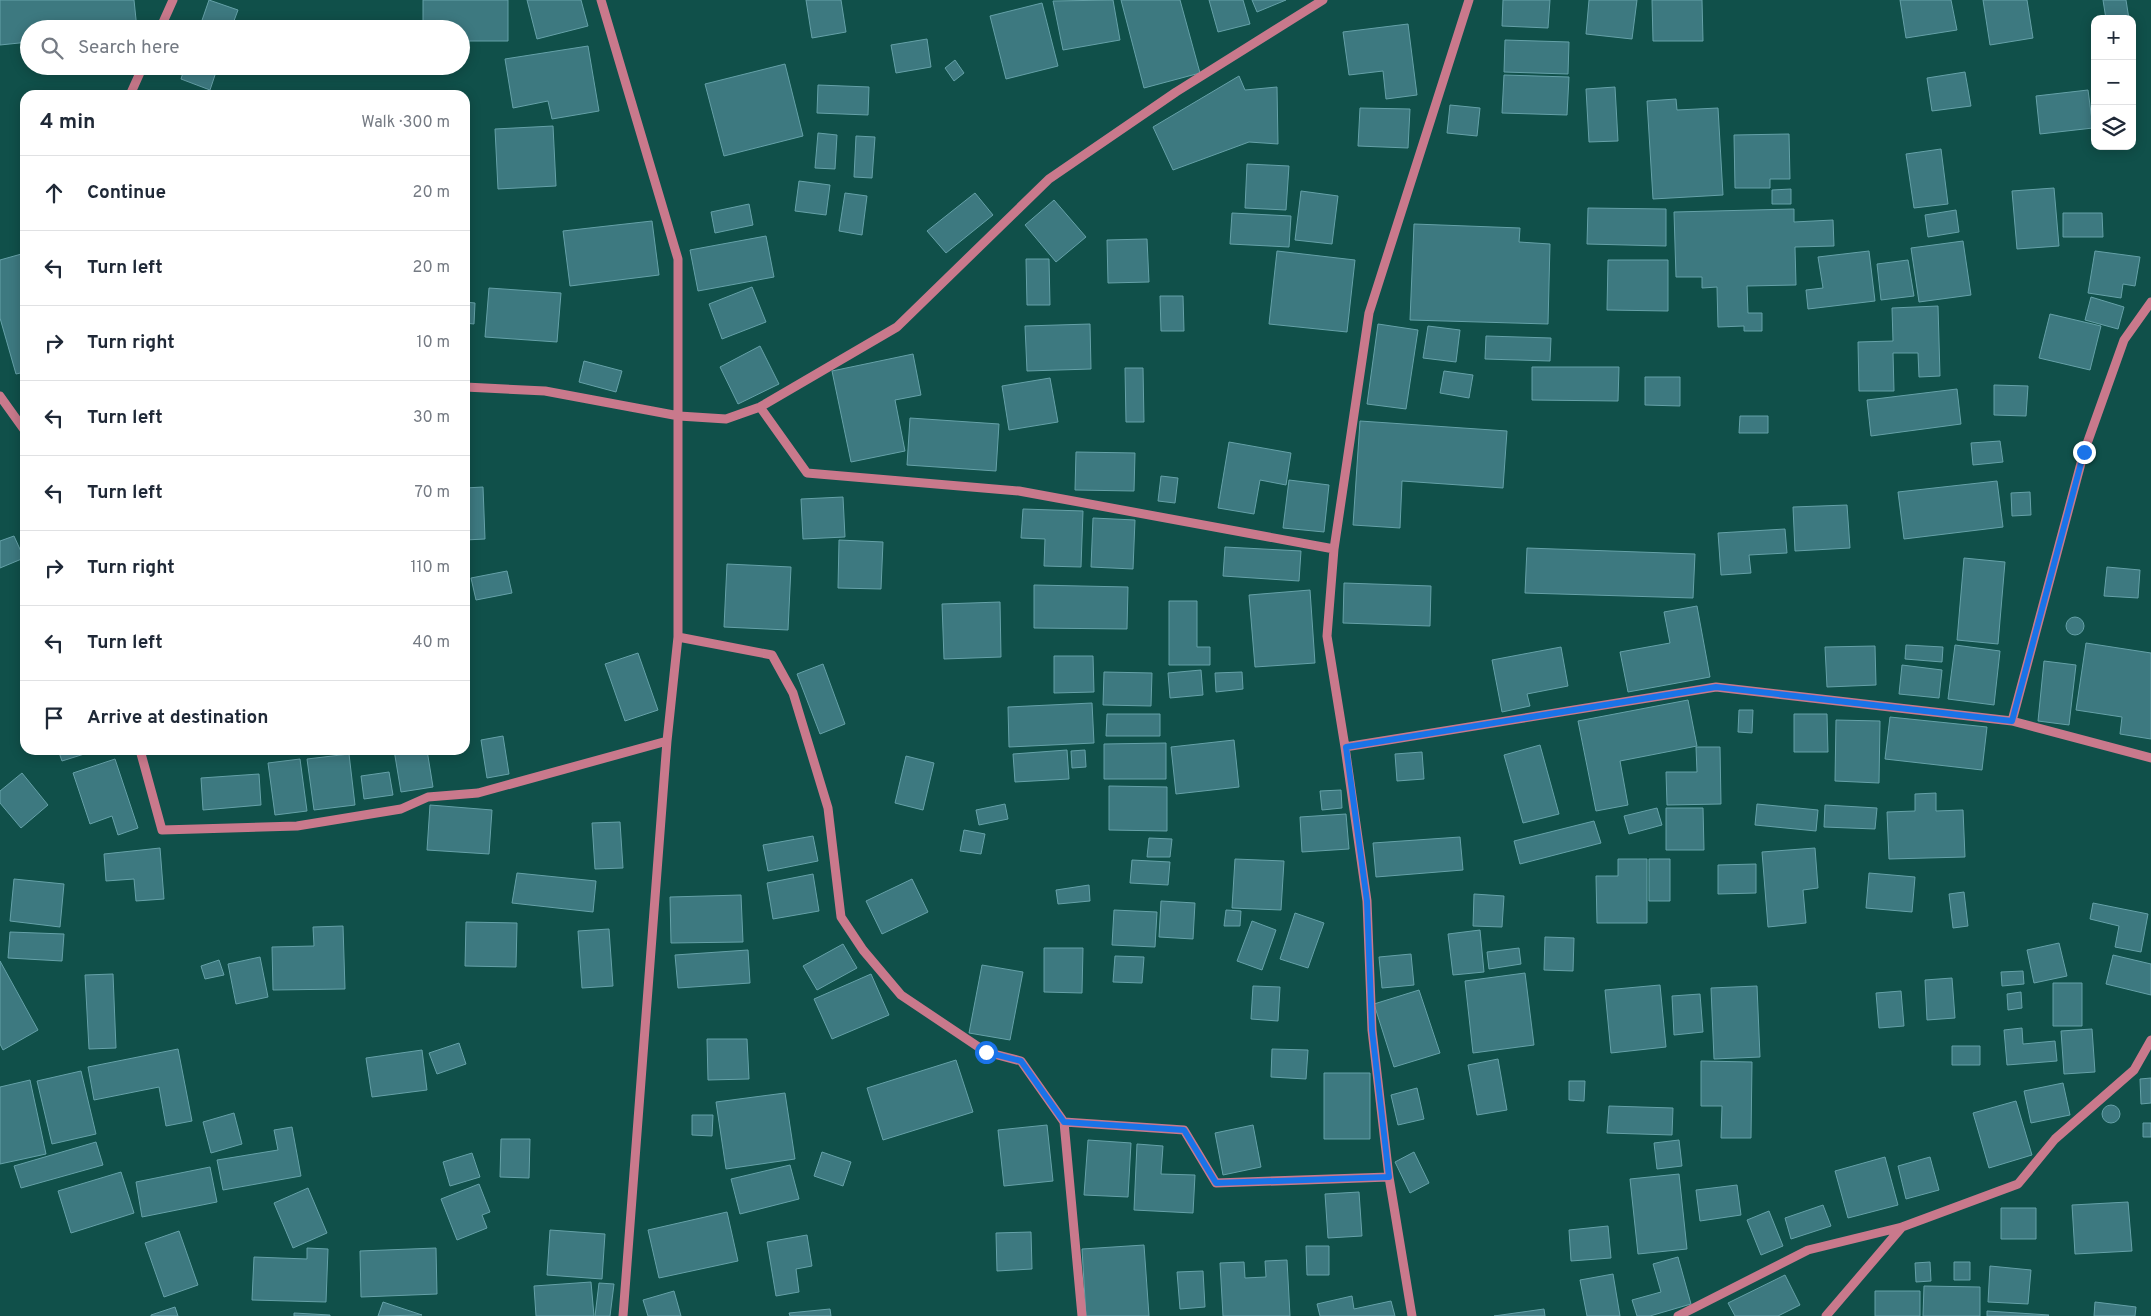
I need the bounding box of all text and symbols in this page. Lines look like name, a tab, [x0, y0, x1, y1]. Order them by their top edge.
map controls	[2091, 15, 2136, 150]
button: +	[2091, 15, 2136, 60]
search box	[20, 20, 470, 75]
icon: search	[38, 34, 66, 62]
text: Search here	[78, 36, 180, 60]
button: −	[2091, 60, 2136, 105]
button: layers	[2091, 105, 2136, 150]
text: 4 min	[40, 109, 96, 136]
text: Walk · 300 m	[361, 113, 450, 133]
icon: ahead	[40, 179, 68, 207]
text: Continue	[87, 181, 166, 205]
text: 20 m	[413, 183, 450, 203]
icon: left	[40, 254, 68, 282]
text: Turn left	[87, 256, 163, 280]
text: 20 m	[413, 258, 450, 278]
icon: right	[40, 329, 68, 357]
text: Turn right	[87, 331, 175, 355]
text: 10 m	[416, 333, 450, 353]
icon: left	[40, 404, 68, 432]
text: Turn left	[87, 406, 163, 430]
text: 30 m	[413, 408, 450, 428]
route end	[2073, 441, 2096, 464]
icon: left	[40, 479, 68, 507]
text: Turn left	[87, 481, 163, 505]
text: 70 m	[415, 483, 450, 503]
icon: right	[40, 554, 68, 582]
text: Turn right	[87, 556, 175, 580]
text: 110 m	[410, 558, 450, 578]
icon: left	[40, 629, 68, 657]
text: Turn left	[87, 631, 163, 655]
text: 40 m	[412, 633, 450, 653]
icon: arrive	[40, 704, 68, 732]
text: Arrive at destination	[87, 706, 268, 730]
route start	[975, 1041, 998, 1064]

